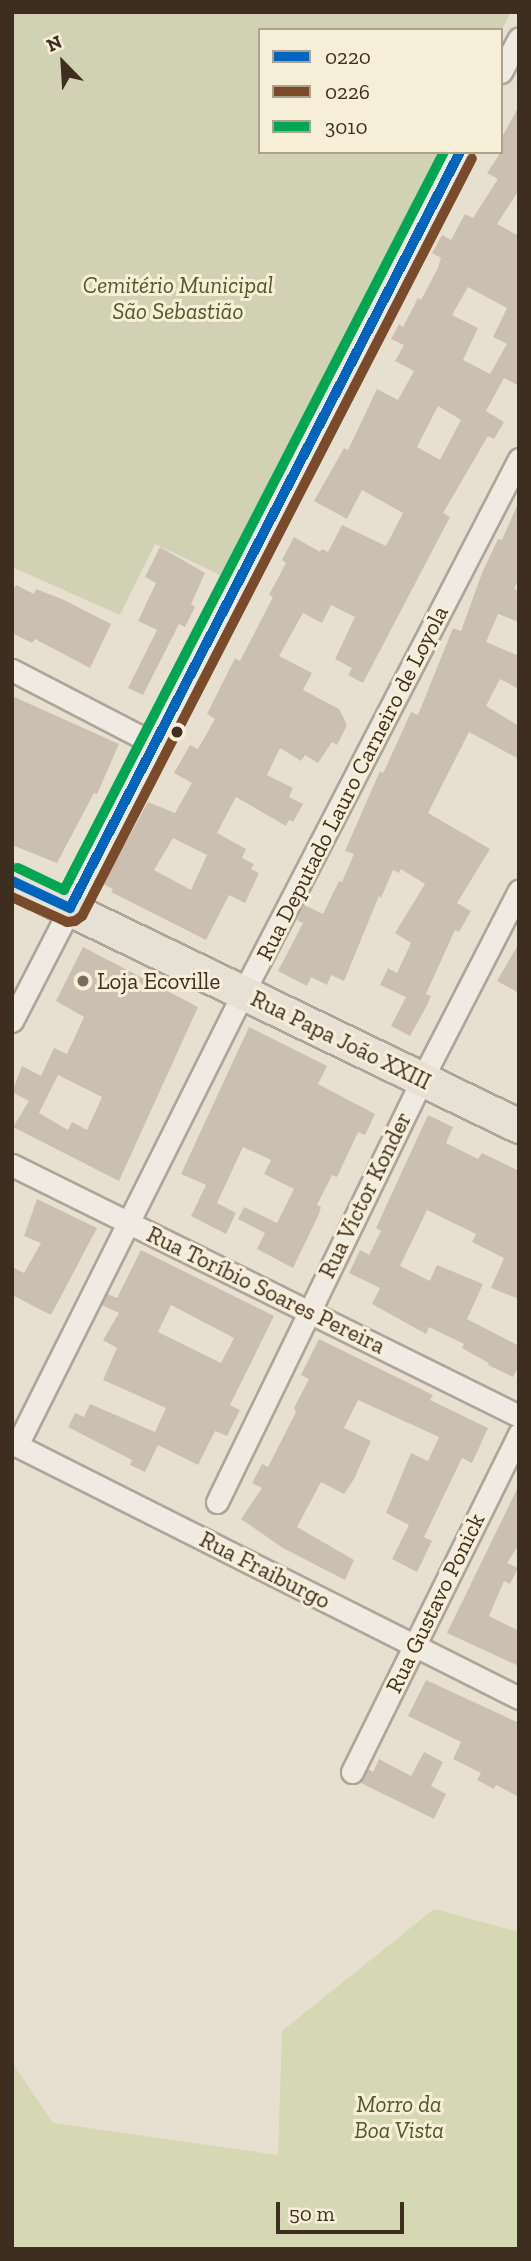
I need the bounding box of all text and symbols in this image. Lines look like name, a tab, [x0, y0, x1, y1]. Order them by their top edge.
north arrow	[28, 28, 98, 98]
legend	[258, 28, 503, 154]
text: N	[43, 30, 66, 57]
text: 0220	[325, 44, 371, 69]
text: 0226	[325, 79, 370, 104]
text: 3010	[325, 114, 368, 139]
park label: Cemitério Municipal São Sebastião	[83, 271, 273, 325]
street label: Rua Deputado Lauro Carneiro de Loyola	[250, 601, 454, 965]
unlabelled marker	[170, 725, 184, 739]
place label: Loja Ecoville	[97, 967, 220, 995]
marker: Loja Ecoville	[75, 973, 91, 989]
street label: Rua Papa João XXIII	[246, 984, 436, 1096]
street label: Rua Victor Konder	[313, 1107, 417, 1283]
street label: Rua Toríbio Soares Pereira	[142, 1220, 390, 1360]
street label: Rua Gustavo Ponick	[380, 1509, 490, 1697]
street label: Rua Fraiburgo	[195, 1525, 335, 1615]
park label: Morro da Boa Vista	[354, 2090, 444, 2144]
scale bar	[279, 2188, 407, 2232]
text: 50 m	[289, 2201, 335, 2226]

